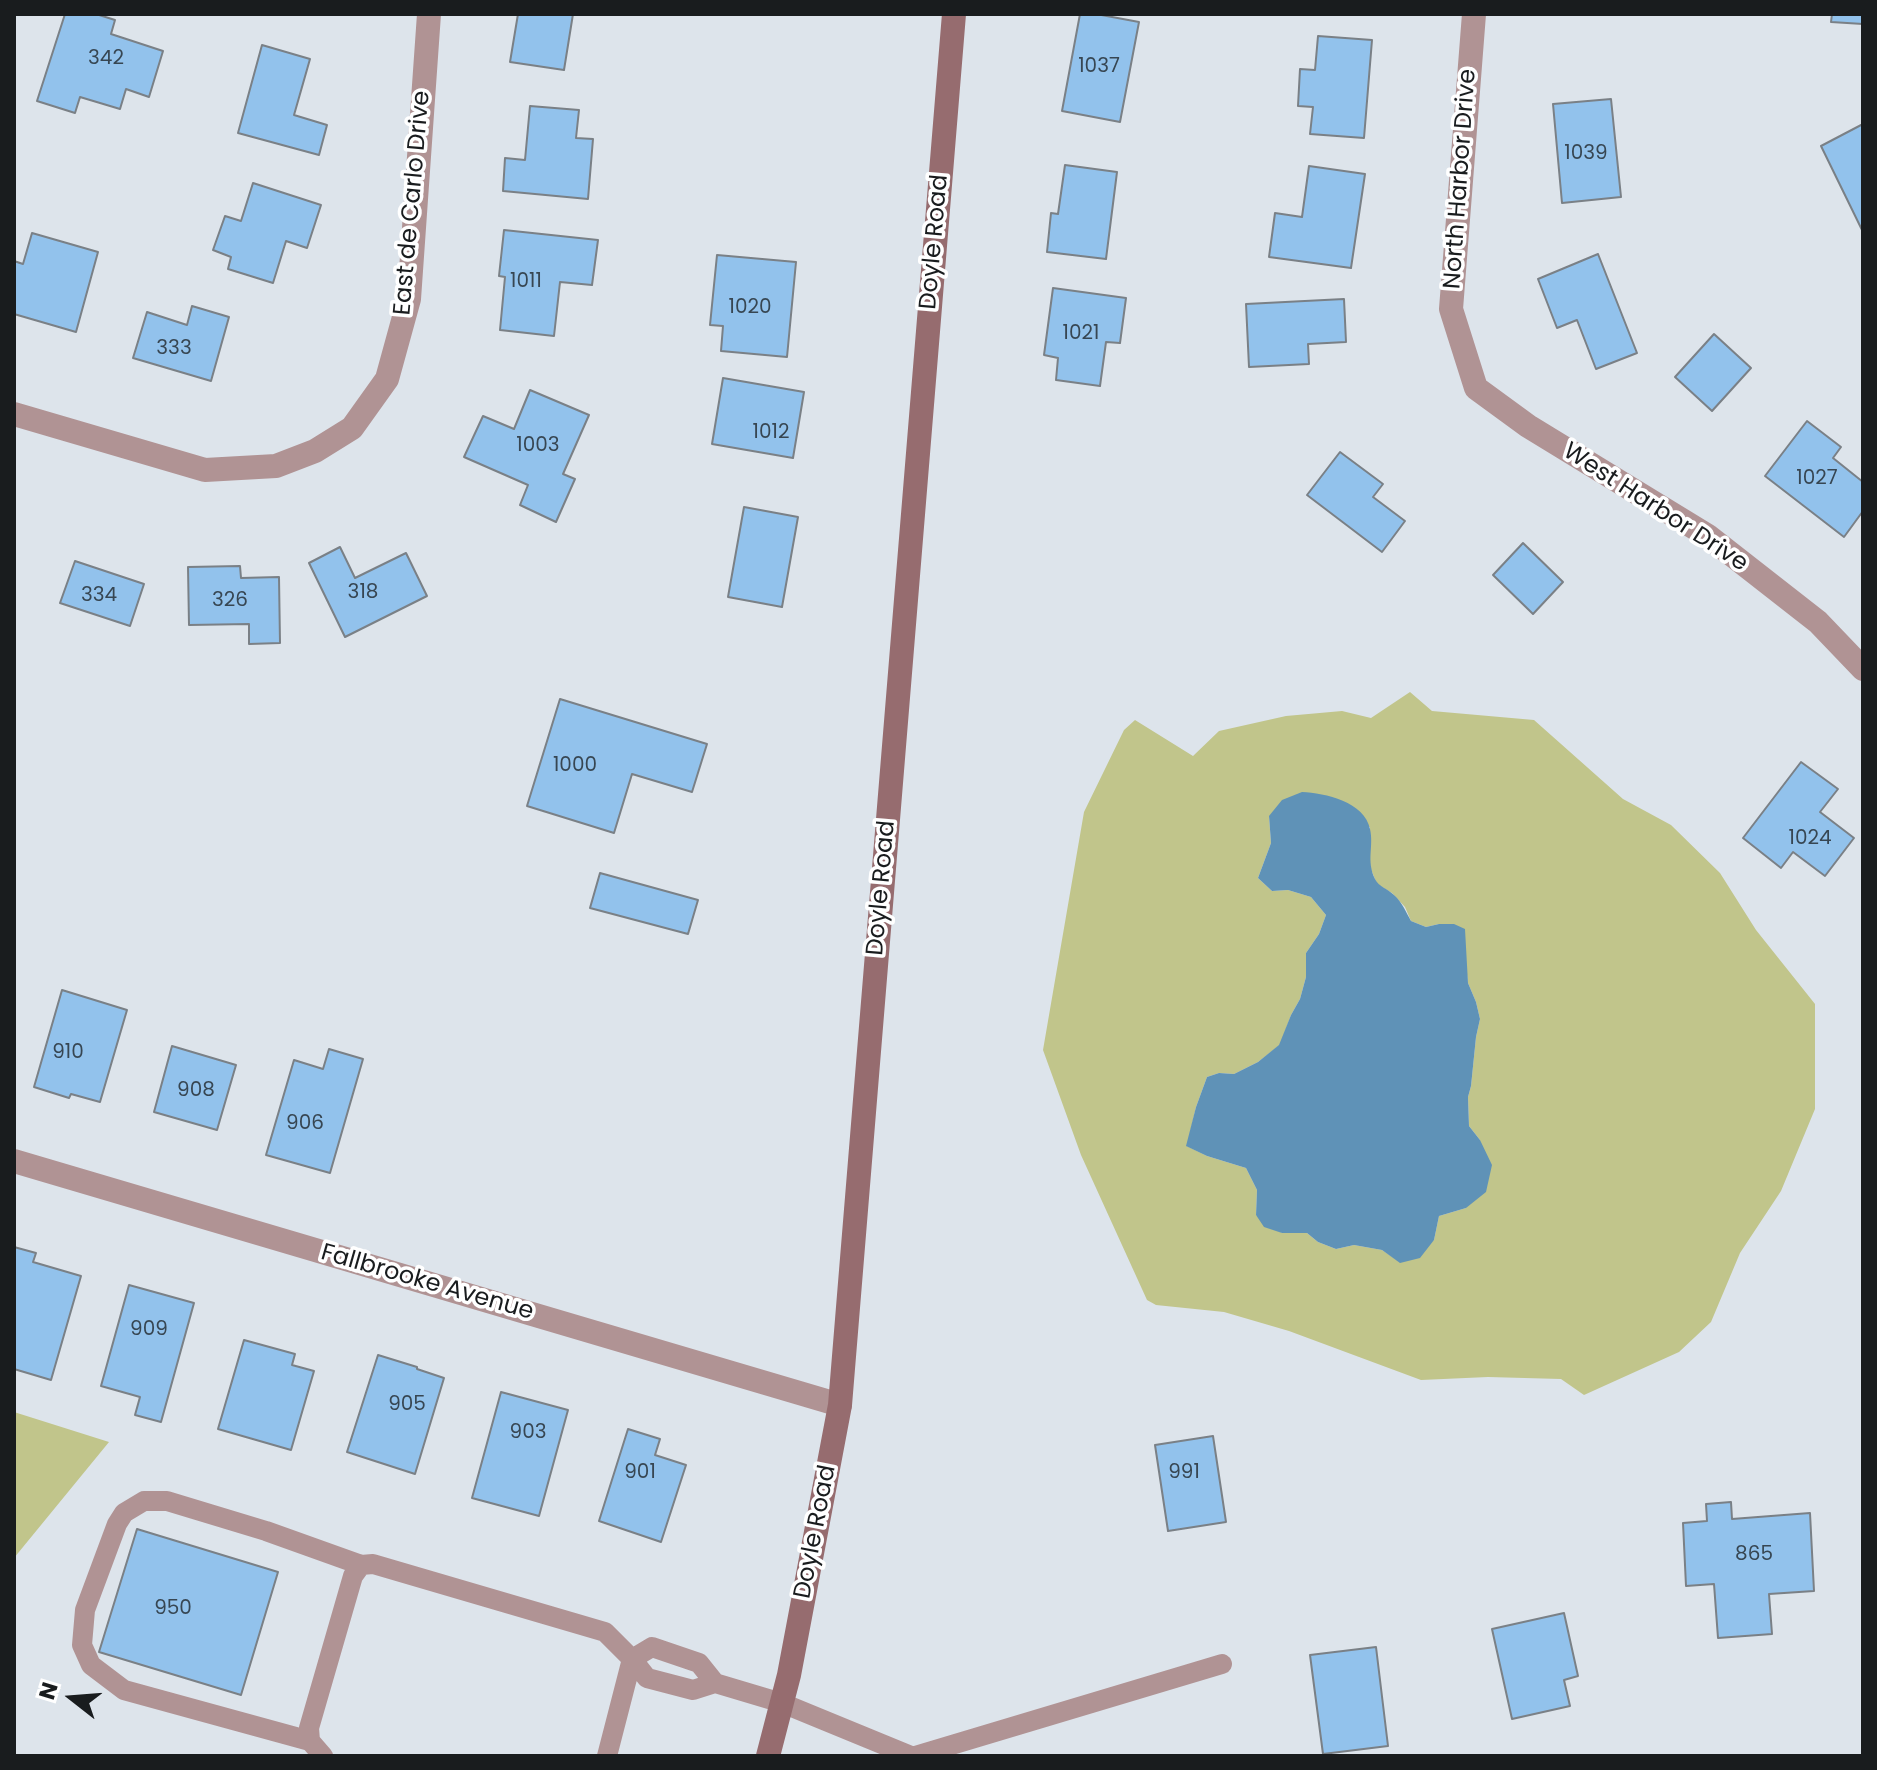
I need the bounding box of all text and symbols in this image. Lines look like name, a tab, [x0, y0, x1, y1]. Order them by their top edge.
house number: 342	[88, 47, 124, 71]
house number: 1037	[1078, 55, 1120, 79]
street label: North Harbor Drive	[1439, 68, 1483, 290]
street label: East de Carlo Drive	[389, 90, 437, 316]
house number: 1039	[1564, 142, 1608, 166]
street label: Doyle Road	[915, 173, 955, 311]
house number: 1011	[510, 270, 542, 294]
house number: 1020	[728, 296, 772, 320]
house number: 1021	[1063, 322, 1099, 346]
house number: 333	[156, 337, 192, 361]
house number: 1012	[753, 421, 789, 445]
house number: 1003	[516, 434, 560, 458]
street label: West Harbor Drive	[1557, 437, 1753, 579]
house number: 1027	[1796, 467, 1838, 491]
house number: 318	[348, 581, 378, 605]
house number: 334	[81, 584, 117, 608]
house number: 326	[212, 589, 248, 613]
house number: 1000	[553, 754, 597, 778]
street label: Doyle Road	[862, 819, 902, 957]
house number: 1024	[1788, 827, 1832, 851]
house number: 910	[52, 1041, 84, 1065]
house number: 908	[177, 1079, 215, 1103]
house number: 906	[286, 1112, 324, 1136]
street label: Fallbrooke Avenue	[317, 1239, 537, 1327]
house number: 909	[130, 1318, 168, 1342]
house number: 905	[388, 1393, 426, 1417]
house number: 903	[510, 1421, 546, 1445]
house number: 901	[624, 1461, 656, 1485]
house number: 991	[1168, 1461, 1200, 1485]
street label: Doyle Road	[789, 1463, 843, 1601]
house number: 865	[1735, 1543, 1773, 1567]
house number: 950	[154, 1597, 192, 1621]
north arrow	[32, 1658, 112, 1738]
text: N	[31, 1678, 66, 1703]

